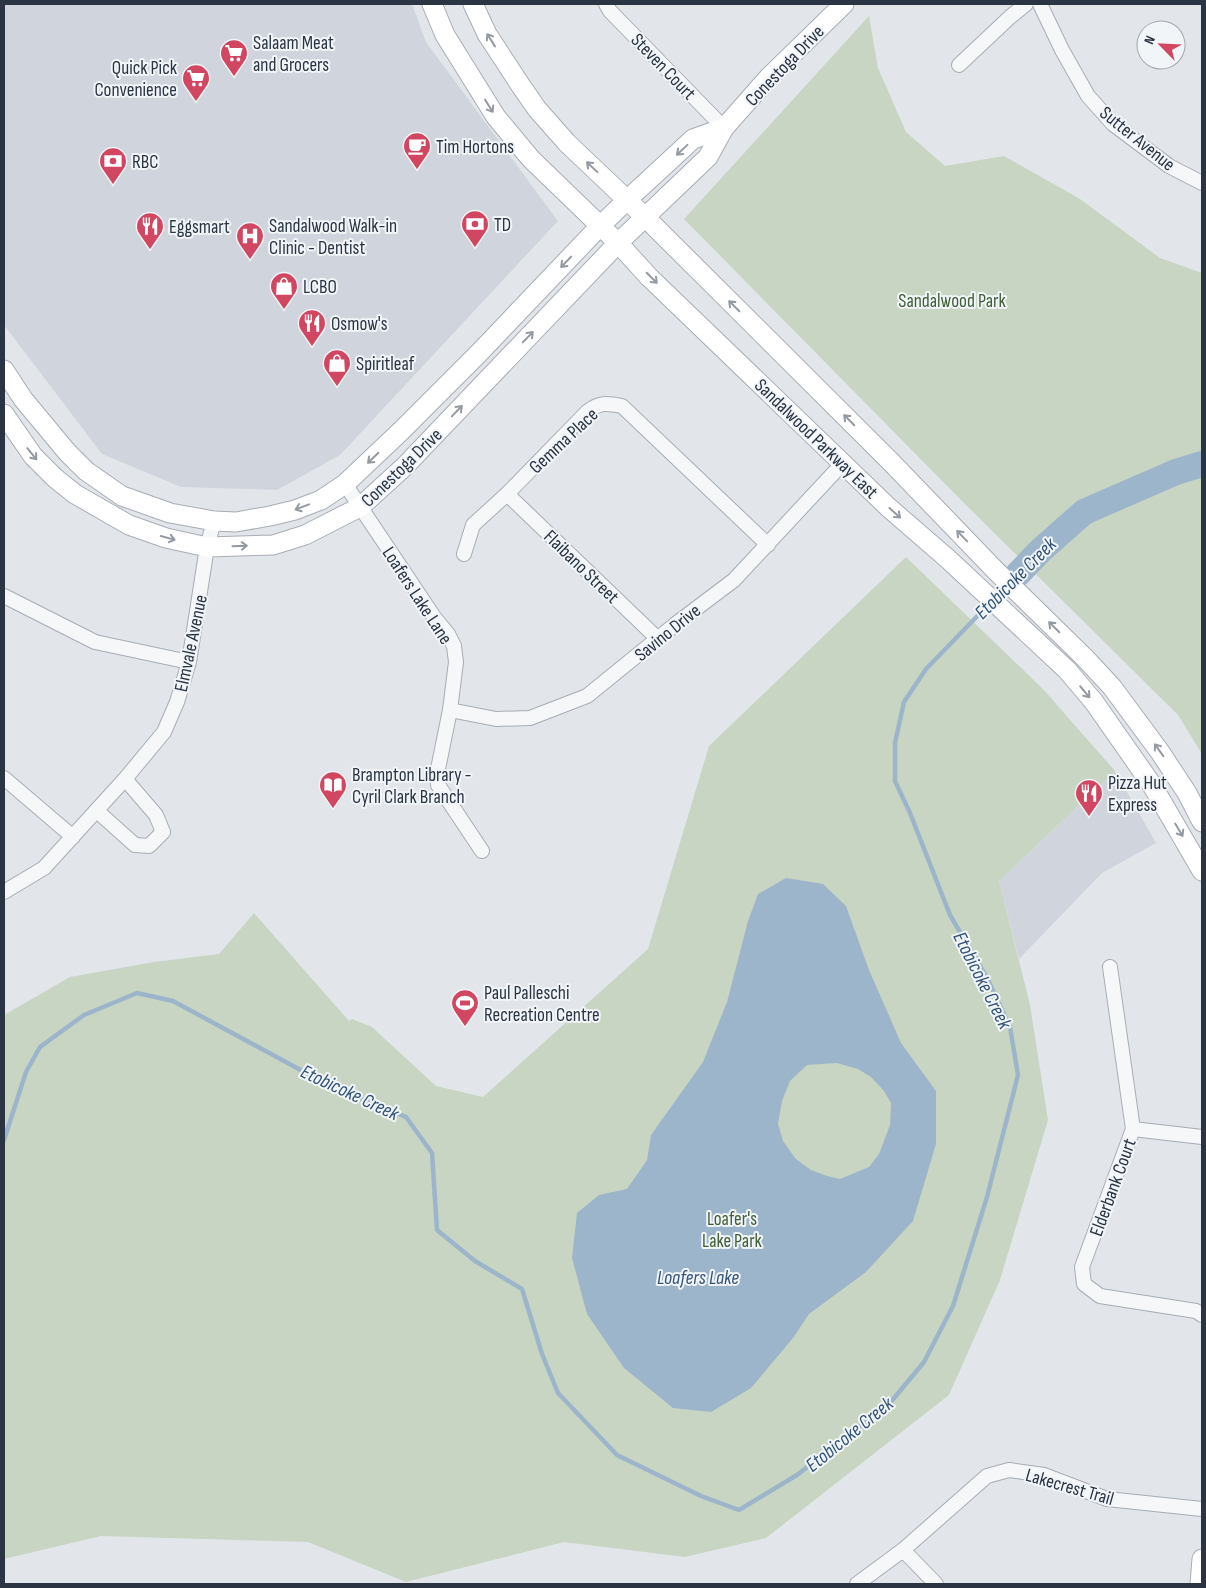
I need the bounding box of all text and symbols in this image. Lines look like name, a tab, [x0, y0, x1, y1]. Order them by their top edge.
north arrow	[1136, 20, 1186, 70]
street label: Conestoga Drive	[741, 21, 829, 111]
street label: Steven Court	[626, 29, 700, 105]
place label: Salaam Meat and Grocers	[253, 32, 334, 77]
one-way arrow	[486, 33, 496, 47]
text: N	[1140, 33, 1159, 47]
supermarket icon: Salaam Meat and Grocers	[219, 38, 249, 77]
place label: Quick Pick Convenience	[95, 57, 178, 102]
supermarket icon: Quick Pick Convenience	[181, 63, 211, 102]
one-way arrow	[485, 99, 495, 113]
street label: Sutter Avenue	[1095, 102, 1179, 176]
cafe icon: Tim Hortons	[402, 131, 432, 170]
place label: Tim Hortons	[436, 136, 514, 159]
one-way arrow	[675, 144, 688, 156]
bank icon: RBC	[98, 146, 128, 185]
place label: RBC	[132, 151, 158, 174]
one-way arrow	[585, 161, 598, 173]
bank icon: TD	[460, 209, 490, 248]
restaurant icon: Eggsmart	[135, 211, 165, 250]
place label: TD	[494, 214, 511, 237]
place label: Sandalwood Walk-in Clinic - Dentist	[269, 215, 397, 260]
place label: Eggsmart	[169, 216, 230, 239]
hospital icon: Sandalwood Walk-in Clinic - Dentist	[235, 221, 265, 260]
one-way arrow	[560, 256, 572, 268]
shop icon: LCBO	[269, 271, 299, 310]
one-way arrow	[645, 272, 657, 284]
place label: LCBO	[303, 276, 337, 299]
park label: Sandalwood Park	[898, 290, 1006, 313]
one-way arrow	[728, 300, 740, 312]
restaurant icon: Osmow's	[297, 308, 327, 347]
place label: Osmow's	[331, 313, 388, 336]
one-way arrow	[522, 331, 534, 343]
shop icon: Spiritleaf	[322, 348, 352, 387]
place label: Spiritleaf	[356, 353, 415, 376]
street label: Sandalwood Parkway East	[749, 374, 883, 504]
street label: Gemma Place	[525, 403, 603, 479]
one-way arrow	[451, 405, 463, 418]
one-way arrow	[843, 414, 855, 426]
street label: Conestoga Drive	[357, 424, 447, 512]
one-way arrow	[27, 447, 37, 461]
one-way arrow	[367, 452, 379, 464]
one-way arrow	[295, 503, 310, 512]
one-way arrow	[888, 507, 901, 518]
street label: Flaibano Street	[538, 525, 624, 609]
one-way arrow	[956, 530, 968, 543]
water label: Etobicoke Creek	[970, 532, 1062, 625]
one-way arrow	[159, 534, 175, 544]
one-way arrow	[231, 541, 247, 551]
street label: Loafers Lake Lane	[377, 543, 457, 649]
street label: Elmvale Avenue	[170, 593, 213, 694]
street label: Savino Drive	[630, 600, 706, 667]
one-way arrow	[1047, 621, 1060, 633]
one-way arrow	[1080, 685, 1091, 698]
one-way arrow	[1154, 744, 1164, 758]
place label: Brampton Library - Cyril Clark Branch	[352, 764, 472, 809]
library icon: Brampton Library - Cyril Clark Branch	[318, 770, 348, 809]
place label: Pizza Hut Express	[1108, 772, 1167, 817]
restaurant icon: Pizza Hut Express	[1074, 778, 1104, 817]
one-way arrow	[1174, 823, 1184, 837]
water label: Etobicoke Creek	[947, 928, 1017, 1033]
place label: Paul Palleschi Recreation Centre	[484, 982, 600, 1027]
sports icon: Paul Palleschi Recreation Centre	[450, 988, 480, 1027]
water label: Etobicoke Creek	[297, 1060, 403, 1126]
street label: Elderbank Court	[1085, 1135, 1142, 1240]
park label: Loafer's Lake Park	[702, 1208, 763, 1253]
water label: Loafers Lake	[657, 1266, 739, 1290]
water label: Etobicoke Creek	[801, 1392, 899, 1477]
street label: Lakecrest Trail	[1023, 1464, 1116, 1511]

